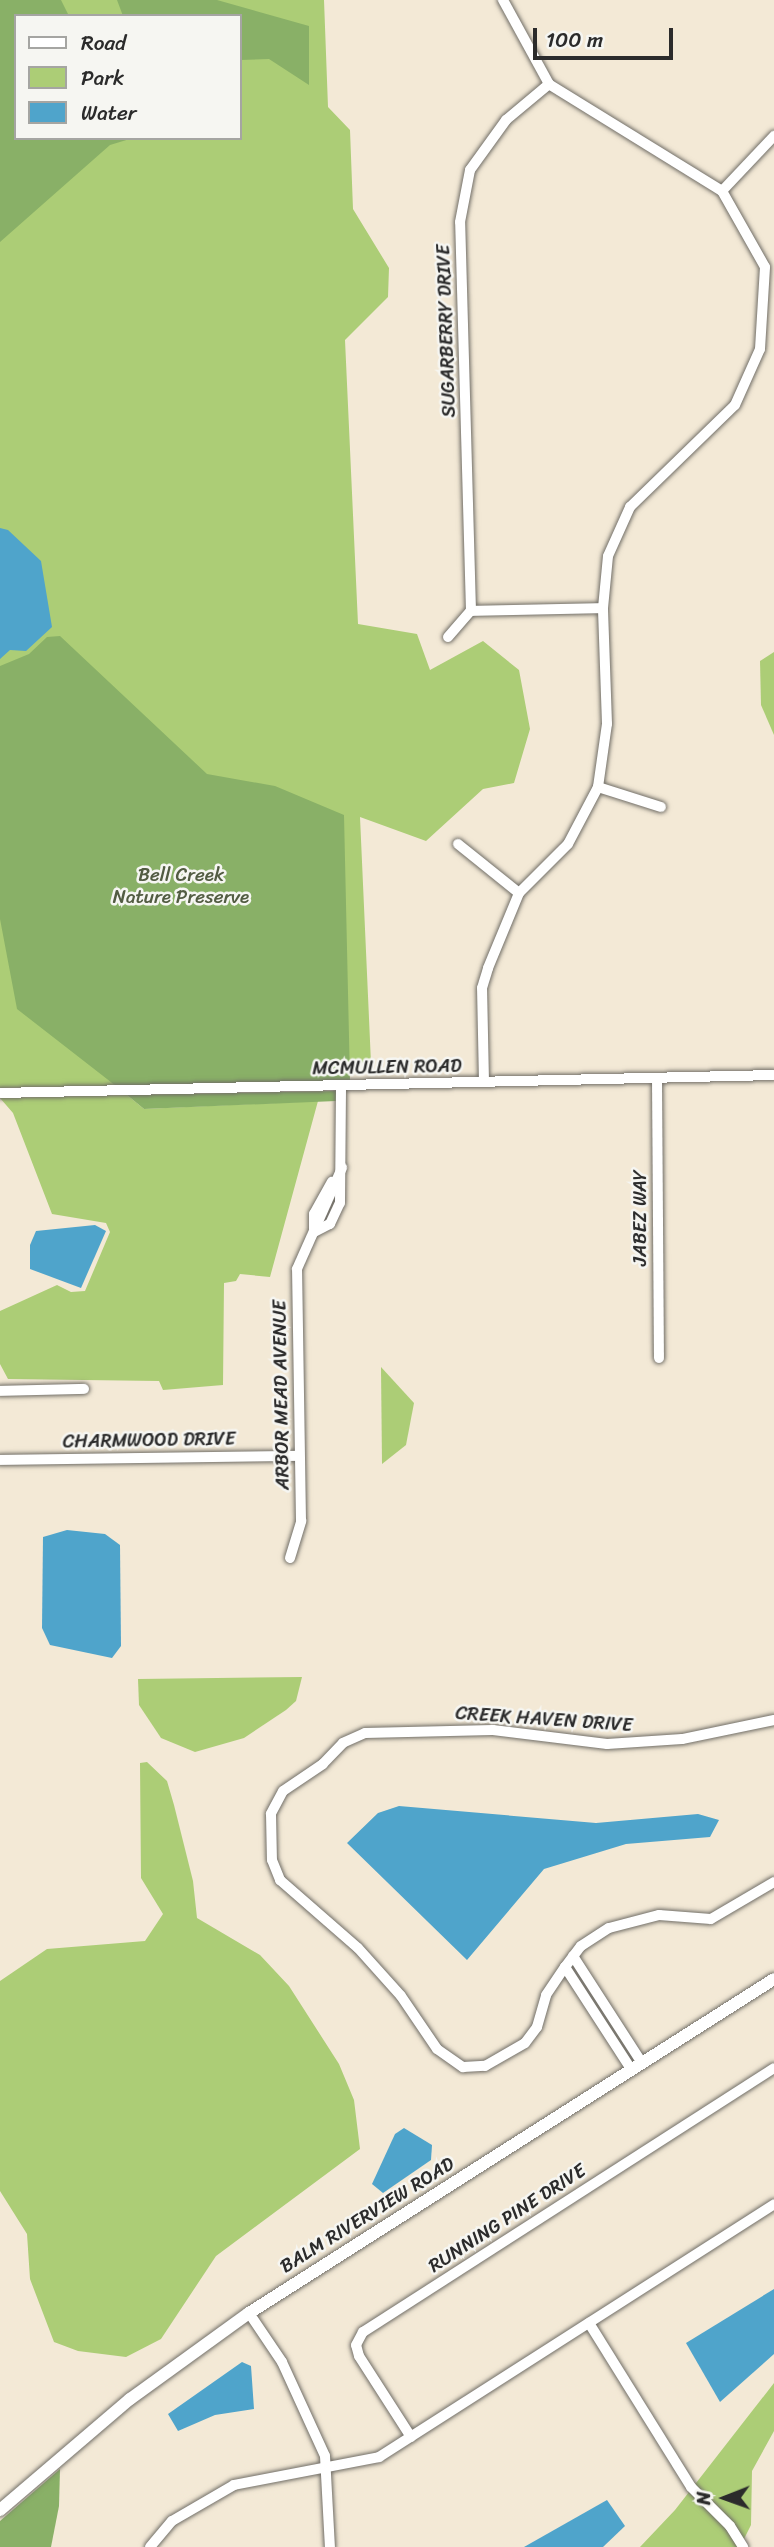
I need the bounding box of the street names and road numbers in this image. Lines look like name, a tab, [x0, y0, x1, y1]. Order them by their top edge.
street label: SUGARBERRY DRIVE	[432, 244, 460, 418]
street label: MCMULLEN ROAD	[312, 1054, 462, 1080]
street label: JABEZ WAY	[629, 1170, 651, 1266]
street label: ARBOR MEAD AVENUE	[268, 1300, 294, 1490]
street label: CHARMWOOD DRIVE	[62, 1427, 236, 1453]
street label: CREEK HAVEN DRIVE	[454, 1701, 634, 1737]
street label: BALM RIVERVIEW ROAD	[276, 2152, 458, 2278]
street label: RUNNING PINE DRIVE	[422, 2158, 592, 2278]

